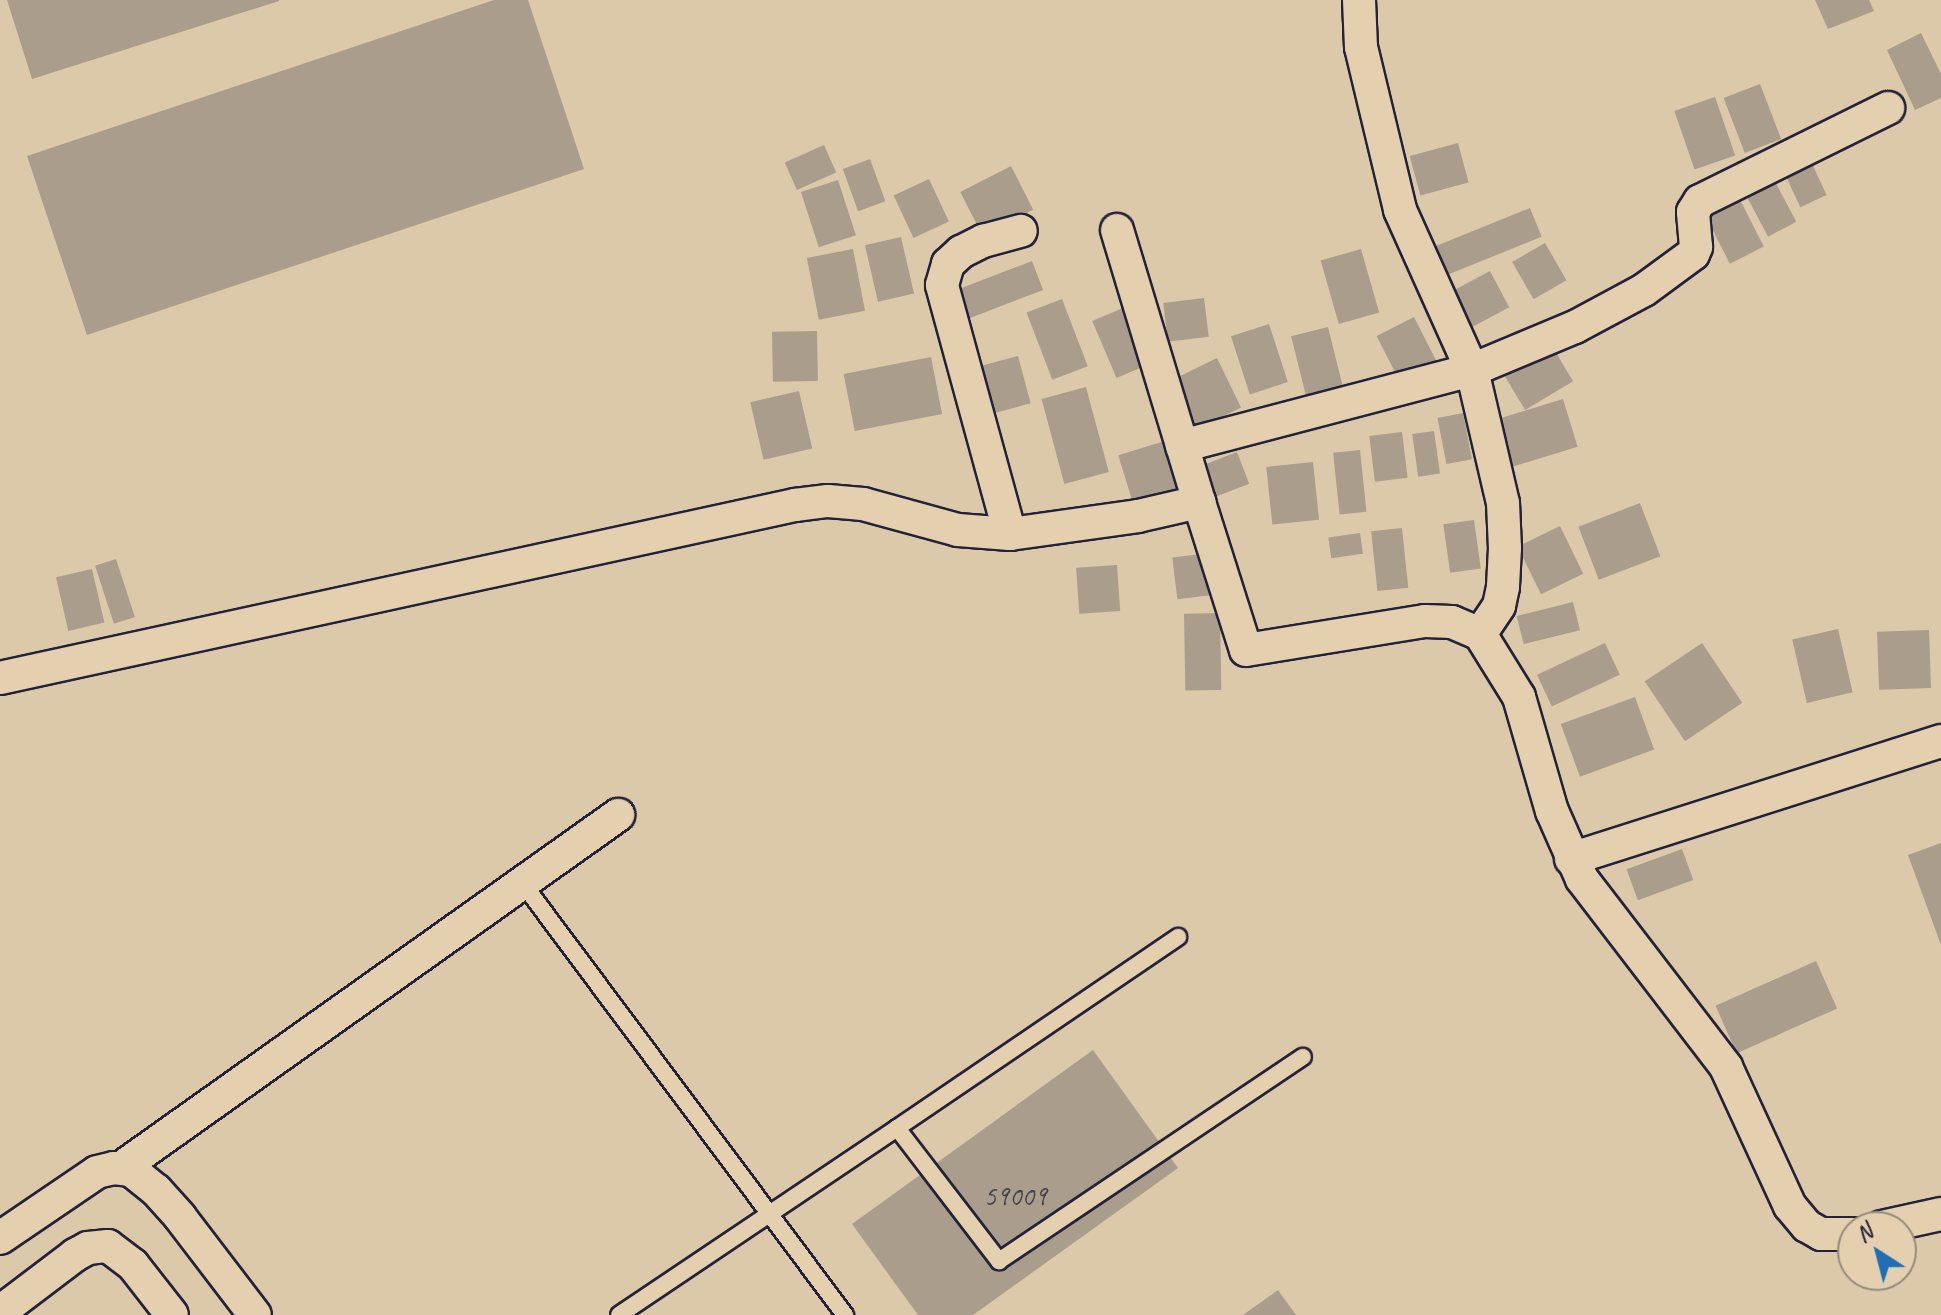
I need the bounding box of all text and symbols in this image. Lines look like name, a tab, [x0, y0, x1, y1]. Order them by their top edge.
house number: 59009	[984, 1179, 1046, 1213]
north arrow	[1837, 1211, 1917, 1291]
text: N	[1850, 1218, 1878, 1249]

